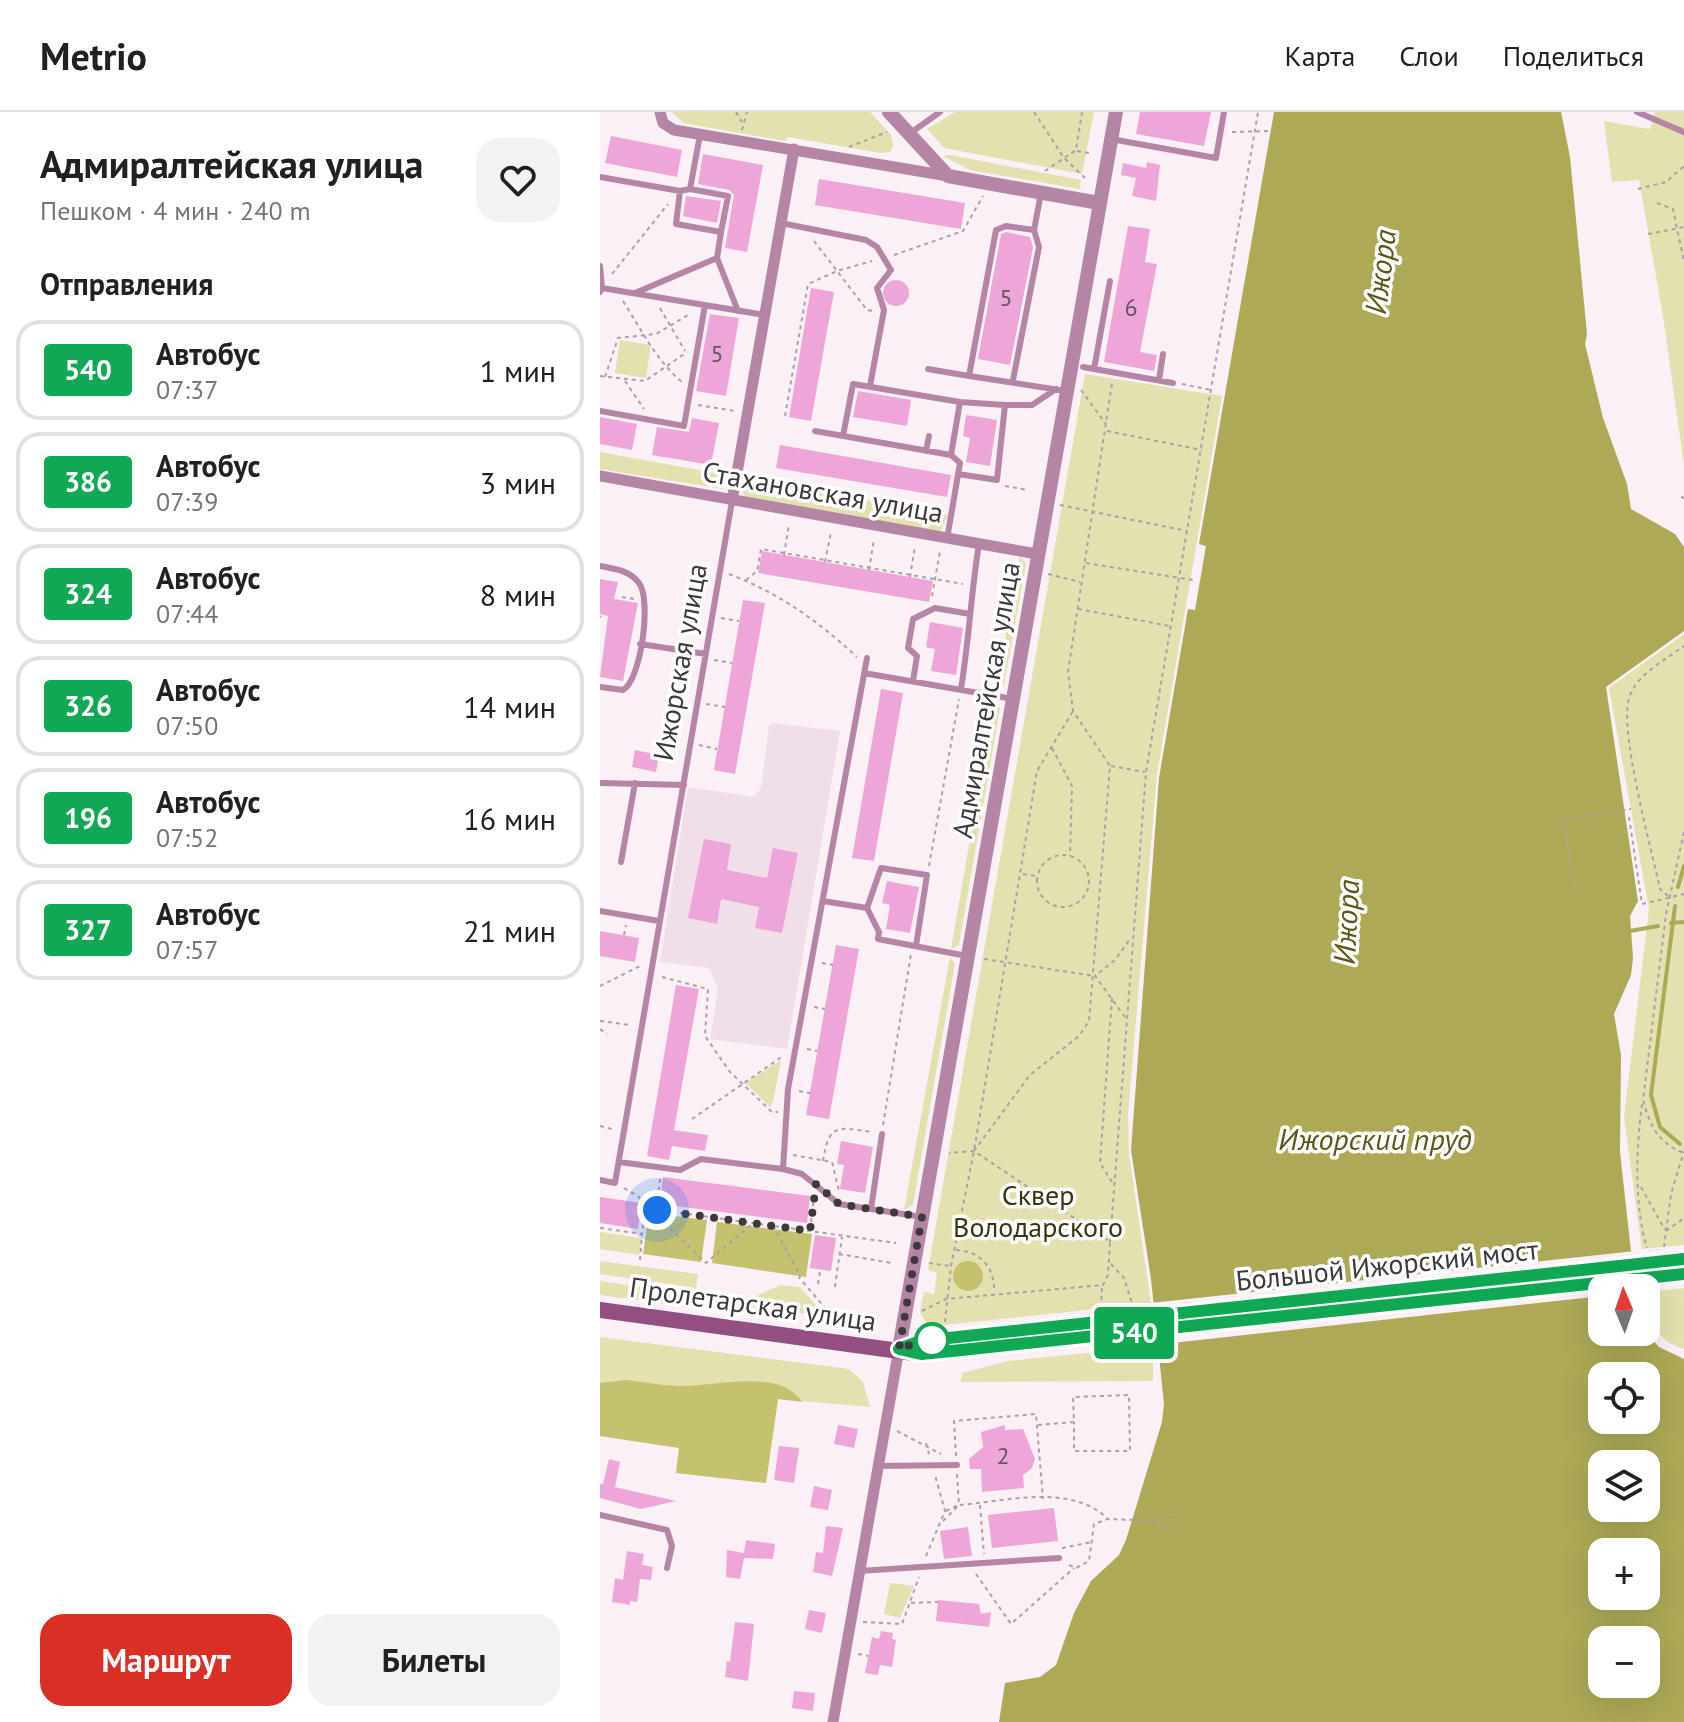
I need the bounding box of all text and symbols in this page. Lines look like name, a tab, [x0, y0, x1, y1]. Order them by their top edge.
text: Metrio	[40, 31, 147, 80]
text: Карта	[1285, 37, 1355, 74]
text: Слои	[1399, 37, 1459, 74]
text: Поделиться	[1503, 37, 1644, 74]
button: heart	[476, 138, 560, 222]
text: Адмиралтейская улица	[40, 139, 423, 188]
text: Пешком · 4 мин · 240 m	[40, 194, 311, 227]
water label: Ижора	[1355, 227, 1404, 316]
text: Отправления	[40, 264, 213, 303]
house number: 5	[999, 282, 1013, 313]
house number: 6	[1124, 292, 1138, 323]
text: Автобус	[156, 334, 261, 373]
house number: 5	[710, 338, 724, 369]
text: 540	[64, 351, 112, 388]
text: 1 мин	[480, 351, 556, 390]
text: 07:37	[156, 373, 218, 406]
text: Автобус	[156, 446, 261, 485]
street label: Стахановская улица	[700, 452, 946, 531]
text: 386	[64, 463, 112, 500]
text: 3 мин	[480, 463, 556, 502]
text: 07:39	[156, 485, 218, 518]
text: Автобус	[156, 558, 261, 597]
street label: Адмиралтейская улица	[943, 559, 1028, 841]
street label: Ижорская улица	[644, 561, 715, 763]
text: 324	[64, 575, 112, 612]
text: 8 мин	[480, 575, 556, 614]
text: 07:44	[156, 597, 218, 630]
text: Автобус	[156, 670, 261, 709]
text: 326	[64, 687, 112, 724]
text: 14 мин	[463, 687, 556, 726]
text: 07:50	[156, 709, 218, 742]
text: Автобус	[156, 782, 261, 821]
text: 196	[64, 799, 112, 836]
text: 16 мин	[463, 799, 556, 838]
text: 07:52	[156, 821, 218, 854]
water label: Ижора	[1324, 878, 1367, 965]
text: Автобус	[156, 894, 261, 933]
text: 327	[64, 911, 112, 948]
text: 21 мин	[463, 911, 556, 950]
text: 07:57	[156, 933, 218, 966]
water label: Ижорский пруд	[1278, 1119, 1472, 1158]
park label: Сквер Володарского	[953, 1176, 1123, 1245]
your location	[637, 1190, 677, 1230]
street label: Большой Ижорский мост	[1234, 1230, 1541, 1299]
street label: Пролетарская улица	[627, 1268, 879, 1339]
north arrow	[1588, 1274, 1660, 1346]
map controls	[1588, 1274, 1660, 1698]
line badge: 540	[1088, 1307, 1180, 1359]
text: 540	[1110, 1314, 1158, 1351]
unlabelled marker	[915, 1323, 949, 1357]
button: locate	[1588, 1362, 1660, 1434]
house number: 2	[996, 1440, 1010, 1471]
button: layers	[1588, 1450, 1660, 1522]
button: +	[1588, 1538, 1660, 1610]
button: Маршрут	[40, 1614, 292, 1706]
button: Билеты	[308, 1614, 560, 1706]
button: −	[1588, 1626, 1660, 1698]

